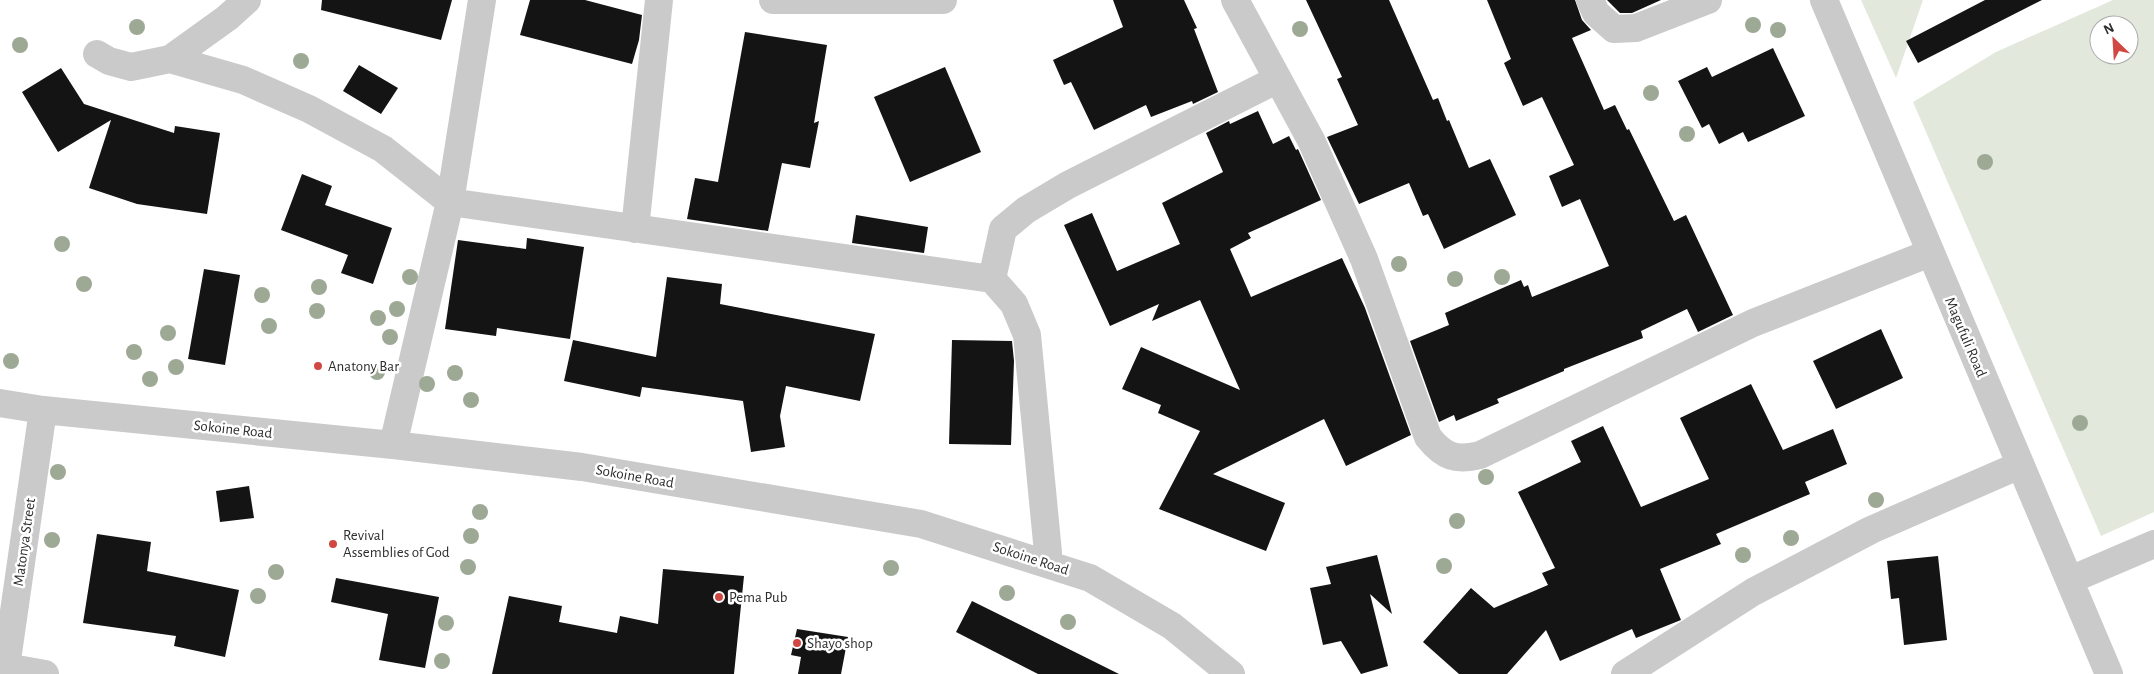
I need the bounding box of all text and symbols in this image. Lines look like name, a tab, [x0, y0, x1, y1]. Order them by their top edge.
north arrow	[2089, 15, 2139, 65]
text: N	[2102, 21, 2116, 38]
street label: Magufuli Road	[1942, 295, 1989, 380]
place label: Anatony Bar	[328, 359, 399, 374]
marker: Anatony Bar	[312, 360, 324, 372]
street label: Sokoine Road	[193, 418, 273, 441]
street label: Sokoine Road	[595, 462, 675, 491]
street label: Matonya Street	[11, 497, 38, 587]
place label: Revival Assemblies of God	[343, 528, 450, 560]
marker: Revival Assemblies of God	[327, 538, 339, 550]
street label: Sokoine Road	[991, 539, 1071, 578]
place label: Pema Pub	[729, 590, 788, 605]
marker: Pema Pub	[713, 591, 725, 603]
place label: Shayo shop	[807, 636, 873, 651]
marker: Shayo shop	[791, 637, 803, 649]

